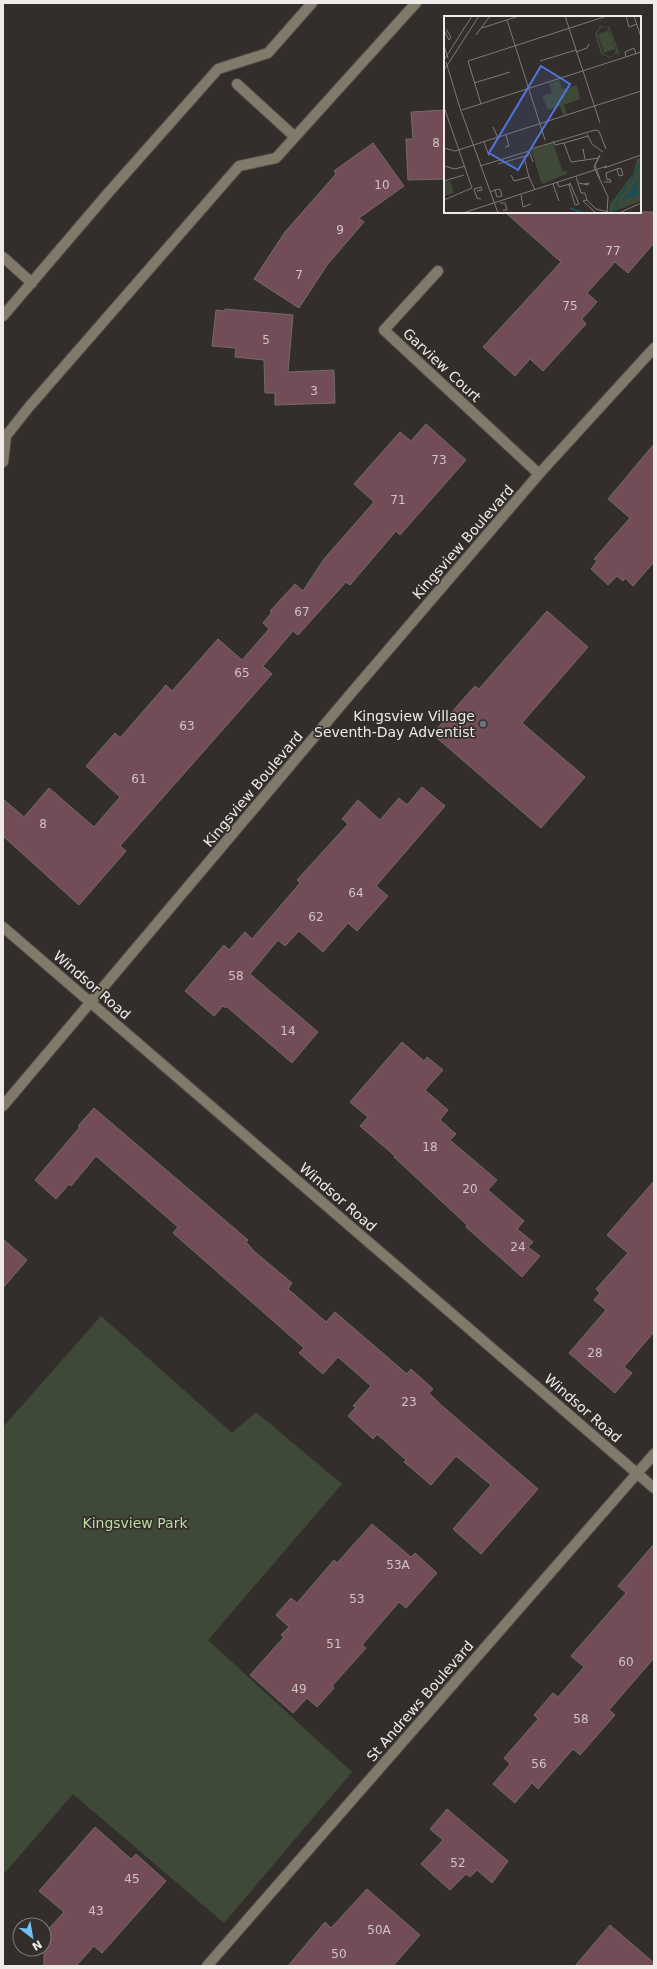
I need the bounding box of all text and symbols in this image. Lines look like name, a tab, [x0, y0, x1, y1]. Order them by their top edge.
inset map	[444, 16, 641, 213]
house number: 8	[432, 136, 440, 150]
house number: 10	[374, 178, 390, 192]
house number: 9	[336, 223, 344, 237]
house number: 77	[605, 244, 621, 258]
house number: 7	[295, 268, 303, 282]
house number: 75	[562, 299, 578, 313]
street label: Garview Court	[400, 325, 485, 405]
house number: 5	[262, 333, 270, 347]
house number: 3	[310, 384, 318, 398]
house number: 73	[431, 453, 447, 467]
street label: Kingsview Boulevard	[409, 482, 517, 602]
house number: 71	[390, 493, 406, 507]
house number: 67	[294, 605, 310, 619]
house number: 65	[234, 666, 250, 680]
place label: Kingsview Village Seventh-Day Adventist	[314, 708, 476, 740]
house number: 63	[179, 719, 195, 733]
marker: Kingsview Village Seventh-Day Adventist	[478, 719, 488, 729]
street label: Kingsview Boulevard	[200, 728, 306, 850]
house number: 61	[131, 772, 147, 786]
house number: 8	[39, 817, 47, 831]
house number: 64	[348, 886, 364, 900]
house number: 62	[308, 910, 324, 924]
street label: Windsor Road	[50, 947, 134, 1023]
house number: 58	[228, 969, 244, 983]
house number: 14	[280, 1024, 296, 1038]
house number: 18	[422, 1140, 438, 1154]
street label: Windsor Road	[296, 1159, 380, 1235]
house number: 20	[462, 1182, 478, 1196]
house number: 24	[510, 1240, 526, 1254]
house number: 28	[587, 1346, 603, 1360]
street label: Windsor Road	[541, 1370, 625, 1446]
house number: 23	[401, 1395, 417, 1409]
park label: Kingsview Park	[82, 1515, 188, 1531]
house number: 53A	[386, 1558, 411, 1572]
house number: 53	[349, 1592, 365, 1606]
house number: 51	[326, 1637, 342, 1651]
street label: St Andrews Boulevard	[363, 1638, 477, 1764]
house number: 60	[618, 1655, 634, 1669]
house number: 49	[291, 1682, 307, 1696]
house number: 58	[573, 1712, 589, 1726]
house number: 56	[531, 1757, 547, 1771]
house number: 52	[450, 1856, 466, 1870]
house number: 45	[124, 1872, 140, 1886]
house number: 43	[88, 1904, 104, 1918]
north arrow	[12, 1917, 52, 1957]
house number: 50A	[367, 1923, 392, 1937]
text: N	[30, 1937, 44, 1953]
house number: 50	[331, 1947, 347, 1961]

